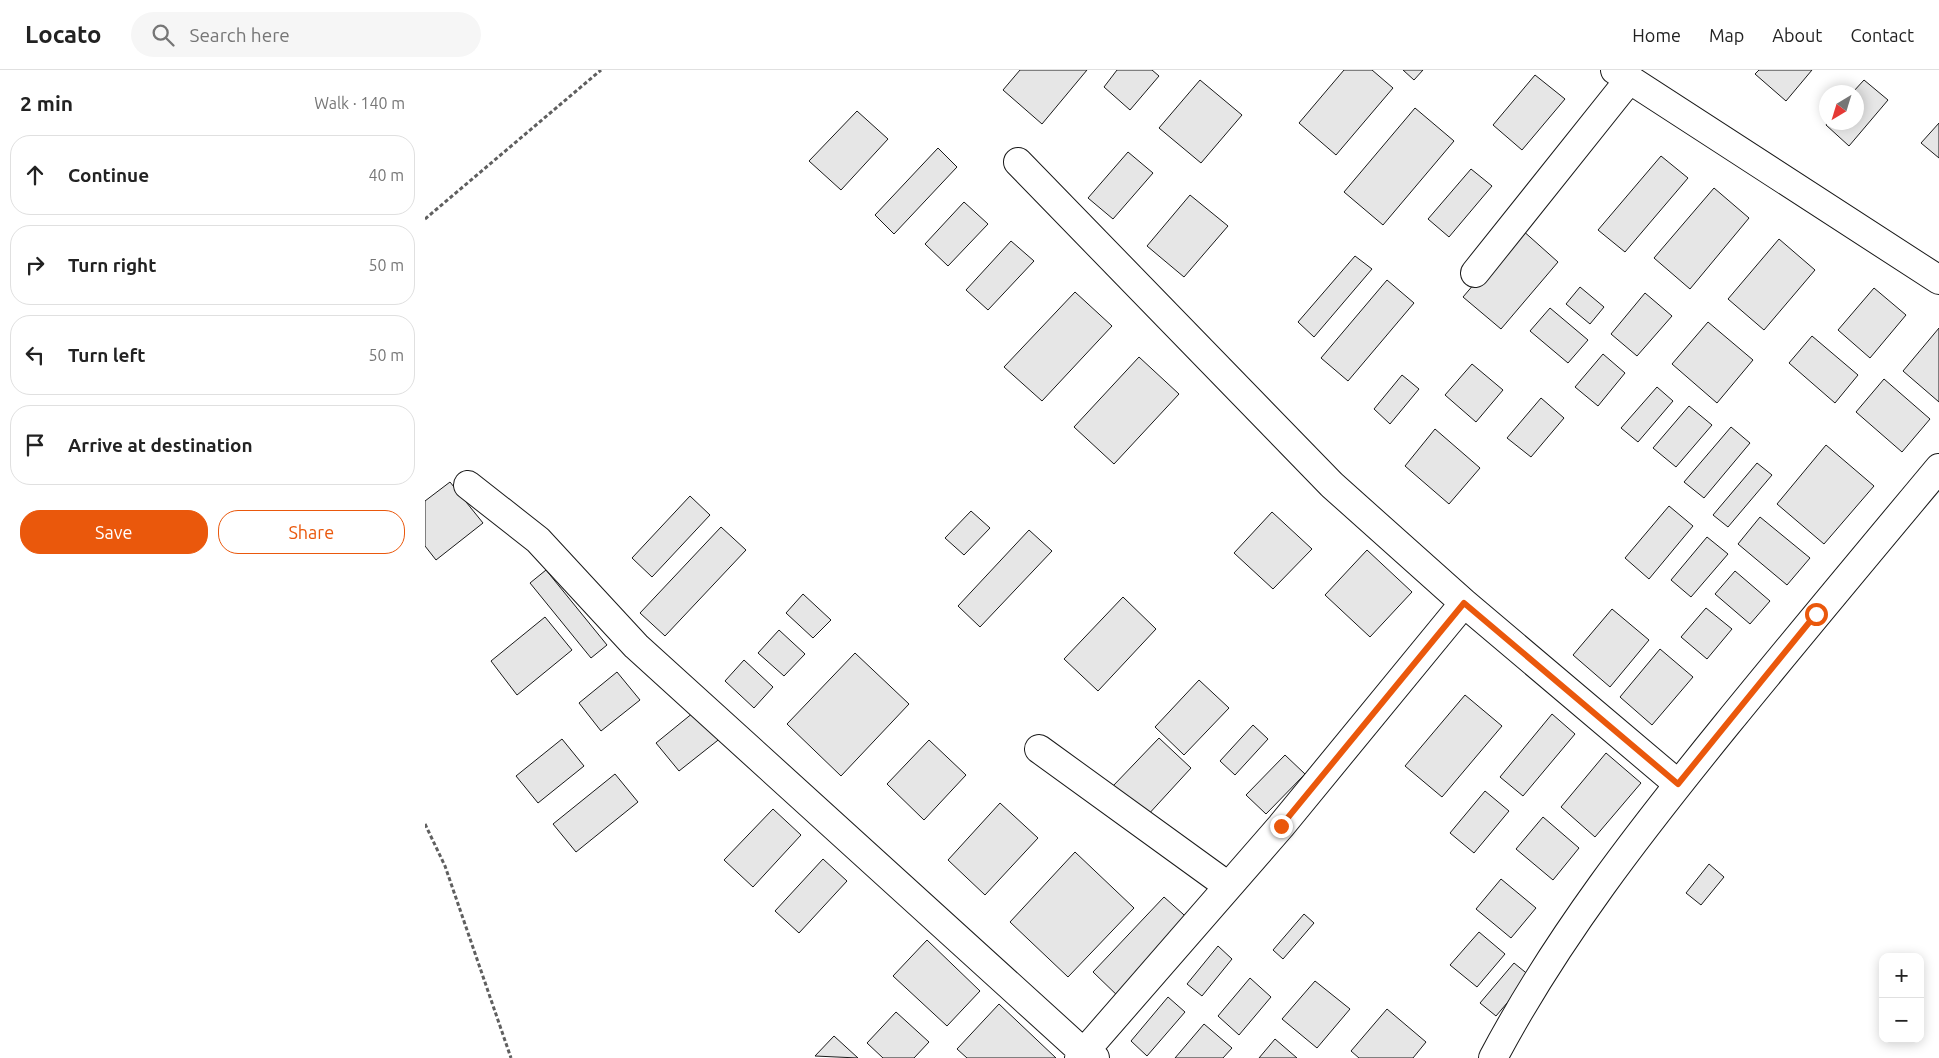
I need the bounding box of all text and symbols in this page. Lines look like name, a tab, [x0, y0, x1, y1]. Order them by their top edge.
search box	[131, 12, 481, 57]
text: Locato	[25, 21, 101, 48]
icon: search	[149, 21, 177, 49]
text: Search here	[189, 24, 290, 46]
text: Home	[1632, 25, 1681, 45]
text: Map	[1709, 25, 1744, 45]
text: About	[1772, 25, 1822, 45]
text: Contact	[1850, 25, 1914, 45]
north arrow	[1819, 85, 1864, 130]
text: 2 min	[20, 91, 73, 115]
text: Walk · 140 m	[314, 94, 405, 112]
icon: ahead	[21, 161, 49, 189]
text: Continue	[68, 164, 149, 186]
text: 40 m	[368, 166, 404, 184]
icon: right	[21, 251, 49, 279]
text: Turn right	[68, 254, 156, 276]
text: 50 m	[368, 256, 404, 274]
icon: left	[21, 341, 49, 369]
text: Turn left	[68, 344, 146, 366]
text: 50 m	[368, 346, 404, 364]
icon: arrive	[21, 431, 49, 459]
text: Arrive at destination	[68, 434, 253, 456]
button: Save	[20, 510, 208, 554]
button: Share	[218, 510, 405, 554]
route start	[1805, 603, 1828, 626]
route end	[1270, 815, 1293, 838]
map controls	[1879, 953, 1924, 1043]
button: +	[1879, 953, 1924, 998]
button: −	[1879, 998, 1924, 1043]

